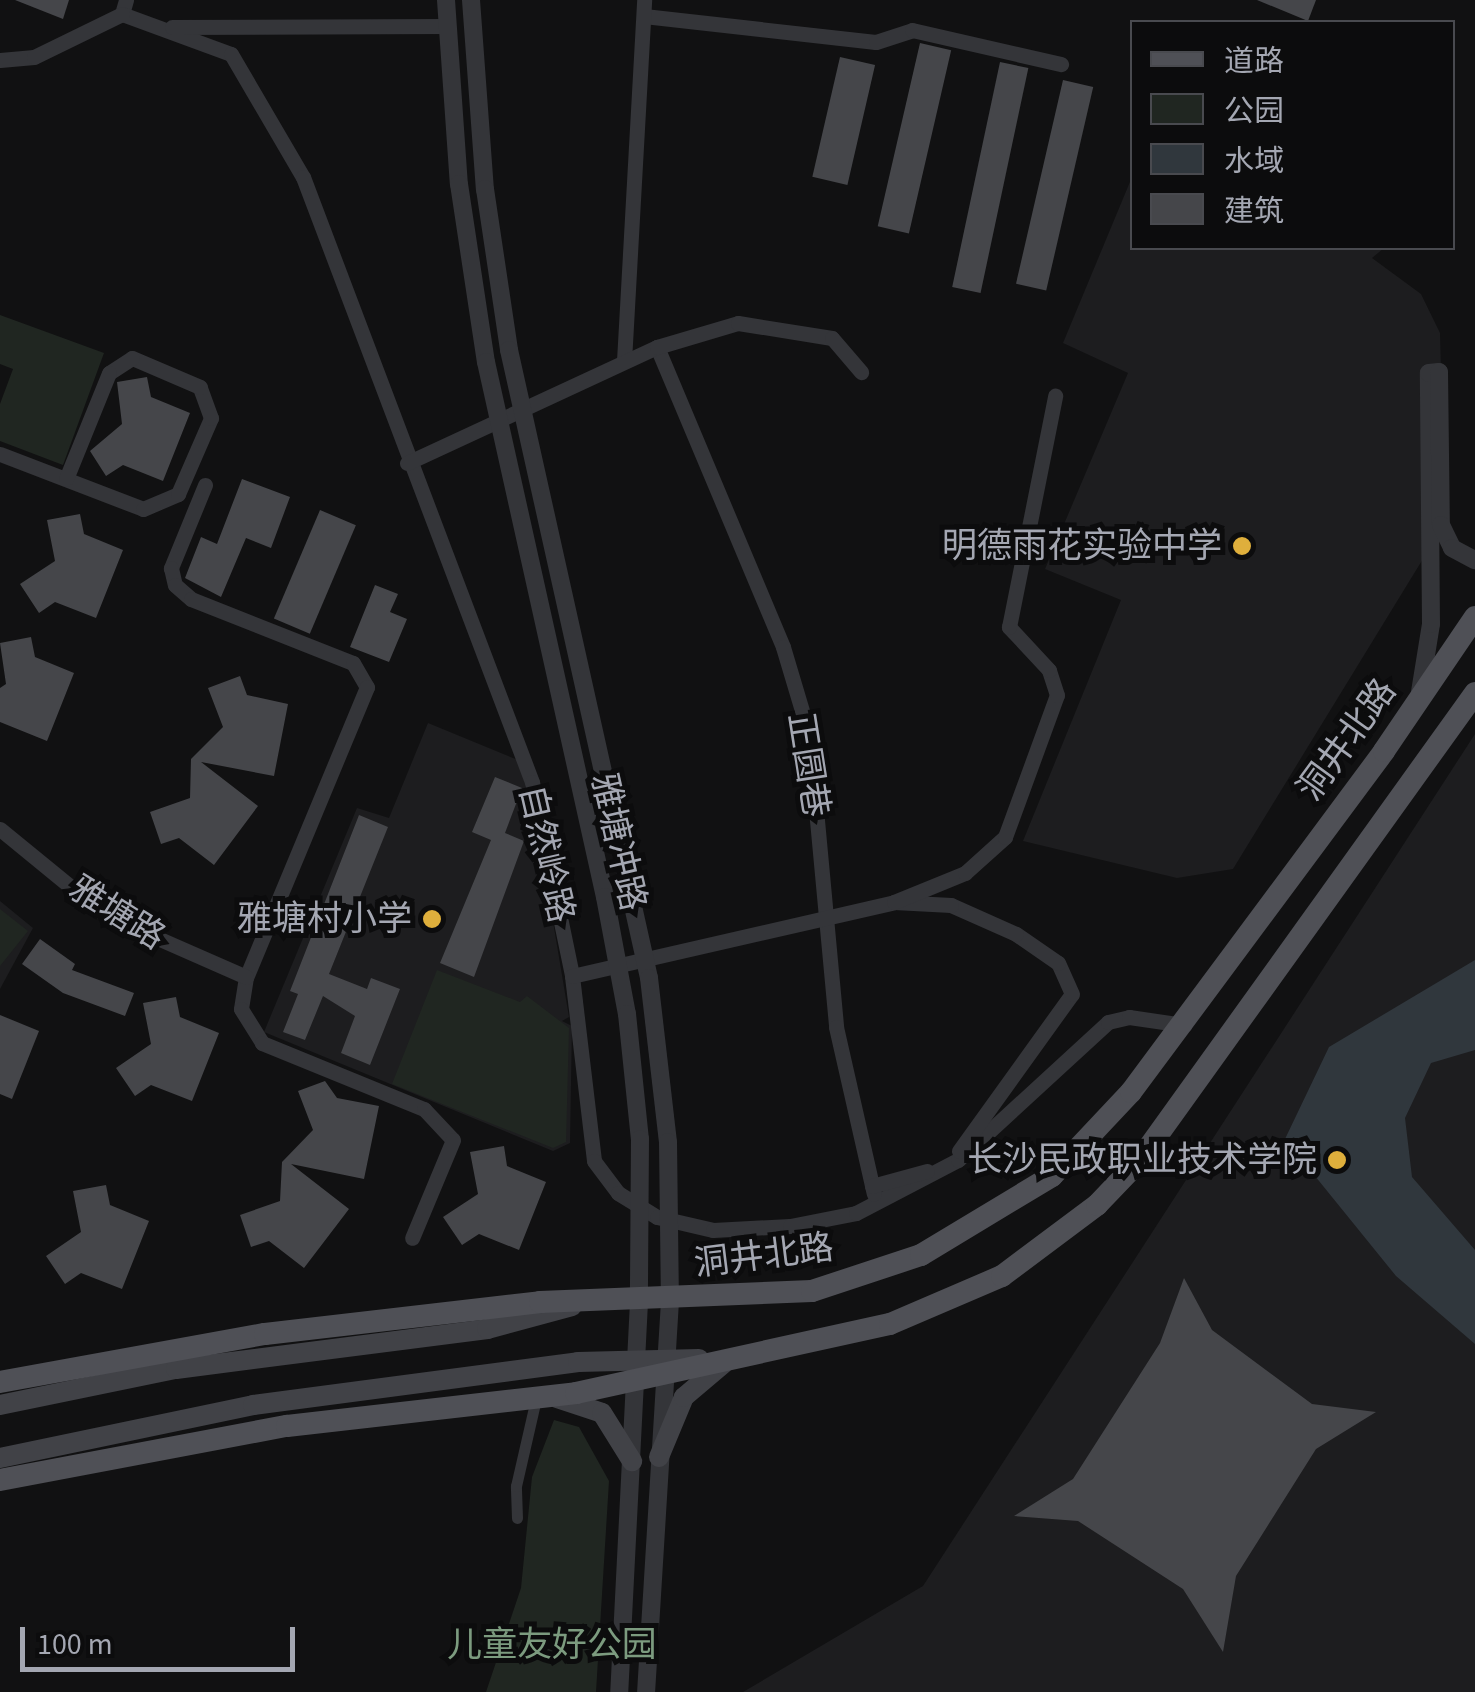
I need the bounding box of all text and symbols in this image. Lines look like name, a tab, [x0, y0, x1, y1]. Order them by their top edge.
legend	[1130, 20, 1455, 250]
text: 道路	[1224, 40, 1284, 83]
text: 公园	[1224, 90, 1284, 133]
text: 水域	[1224, 140, 1284, 183]
text: 建筑	[1224, 190, 1284, 233]
place label: 明德雨花实验中学	[942, 525, 1222, 567]
marker: 明德雨花实验中学	[1231, 535, 1253, 557]
street label: 洞井北路	[1289, 671, 1405, 809]
street label: 正圆巷	[779, 710, 837, 820]
street label: 雅塘冲路	[582, 769, 654, 915]
street label: 自然岭路	[510, 781, 582, 927]
street label: 雅塘路	[61, 867, 173, 959]
place label: 雅塘村小学	[237, 898, 412, 940]
marker: 雅塘村小学	[421, 908, 443, 930]
place label: 长沙民政职业技术学院	[967, 1139, 1317, 1181]
marker: 长沙民政职业技术学院	[1326, 1149, 1348, 1171]
street label: 洞井北路	[692, 1227, 836, 1285]
scale bar	[25, 1607, 300, 1669]
text: 100 m	[37, 1623, 113, 1666]
park label: 儿童友好公园	[447, 1624, 657, 1666]

